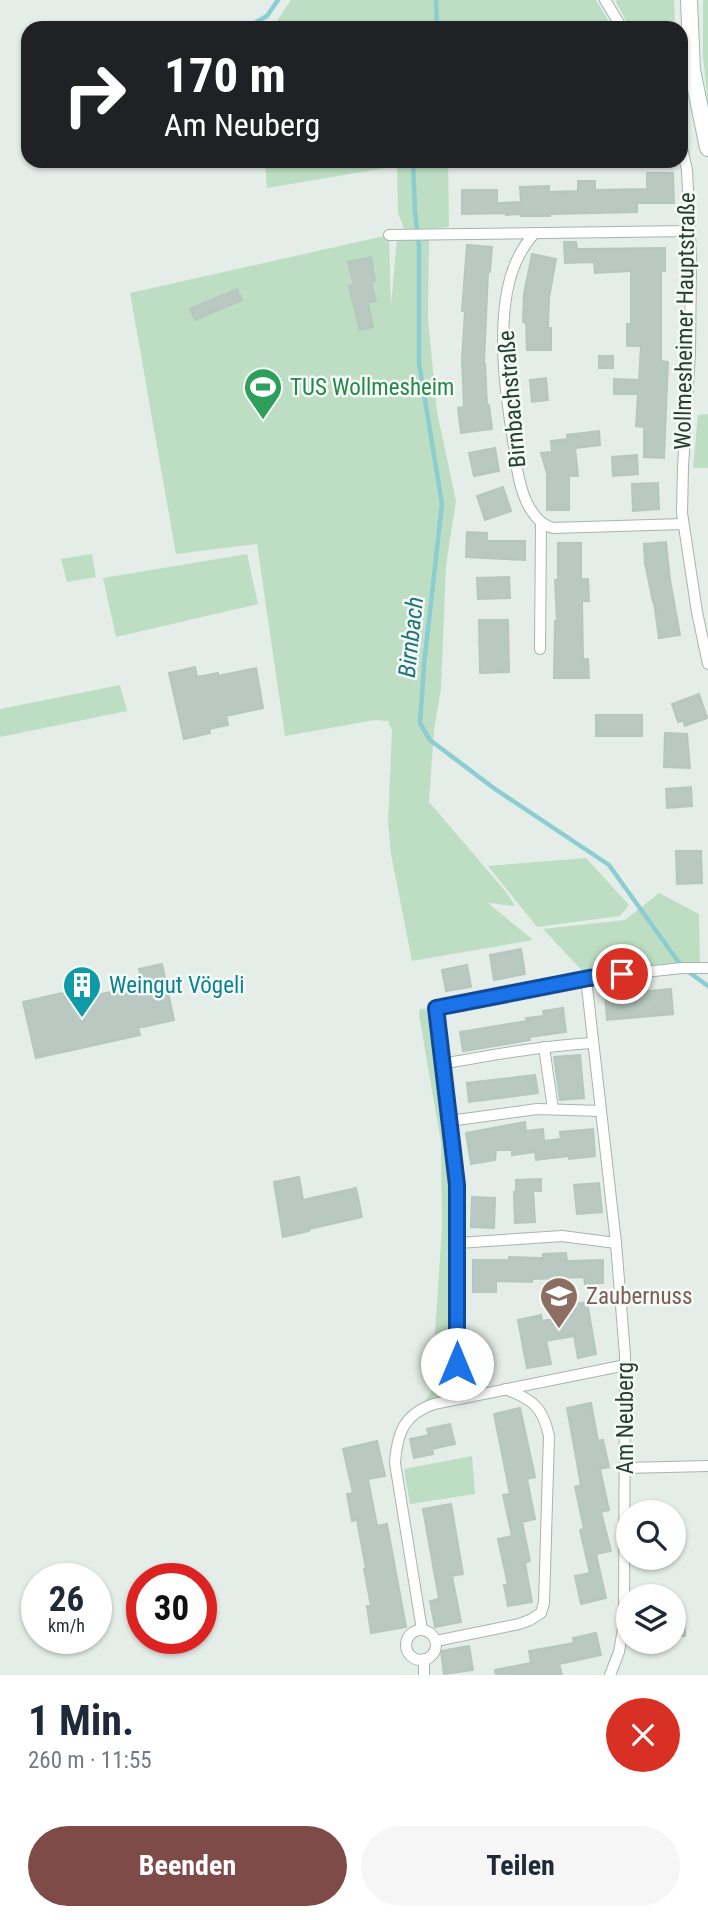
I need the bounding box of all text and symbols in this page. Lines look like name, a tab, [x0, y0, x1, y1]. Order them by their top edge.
text: 170 m	[164, 47, 286, 104]
icon: right	[49, 49, 140, 140]
text: Am Neuberg	[164, 106, 320, 144]
street label: Wollmesheimer Hauptstraße	[669, 192, 701, 450]
street label: Birnbachstraße	[493, 329, 531, 469]
sports icon: TUS Wollmesheim	[242, 366, 284, 421]
place label: TUS Wollmesheim	[290, 374, 454, 401]
water label: Birnbach	[393, 595, 429, 679]
pin	[592, 944, 652, 1004]
icon: arrive	[603, 955, 641, 993]
building icon: Weingut Vögeli	[61, 964, 103, 1019]
place label: Weingut Vögeli	[109, 972, 245, 999]
school or university icon: Zaubernuss	[538, 1275, 580, 1330]
place label: Zaubernuss	[586, 1283, 693, 1310]
position arrow	[420, 1327, 494, 1401]
street label: Am Neuberg	[612, 1362, 639, 1474]
map controls	[616, 1500, 686, 1654]
button: search	[616, 1500, 686, 1570]
speed limit sign: 30	[126, 1563, 217, 1654]
text: 26	[49, 1579, 84, 1620]
button: layers	[616, 1584, 686, 1654]
text: km/h	[48, 1615, 85, 1636]
text: 1 Min.	[28, 1696, 134, 1745]
button: close	[606, 1698, 680, 1772]
text: 260 m · 11:55	[28, 1747, 152, 1774]
button: Beenden	[28, 1826, 347, 1906]
button: Teilen	[361, 1826, 680, 1906]

